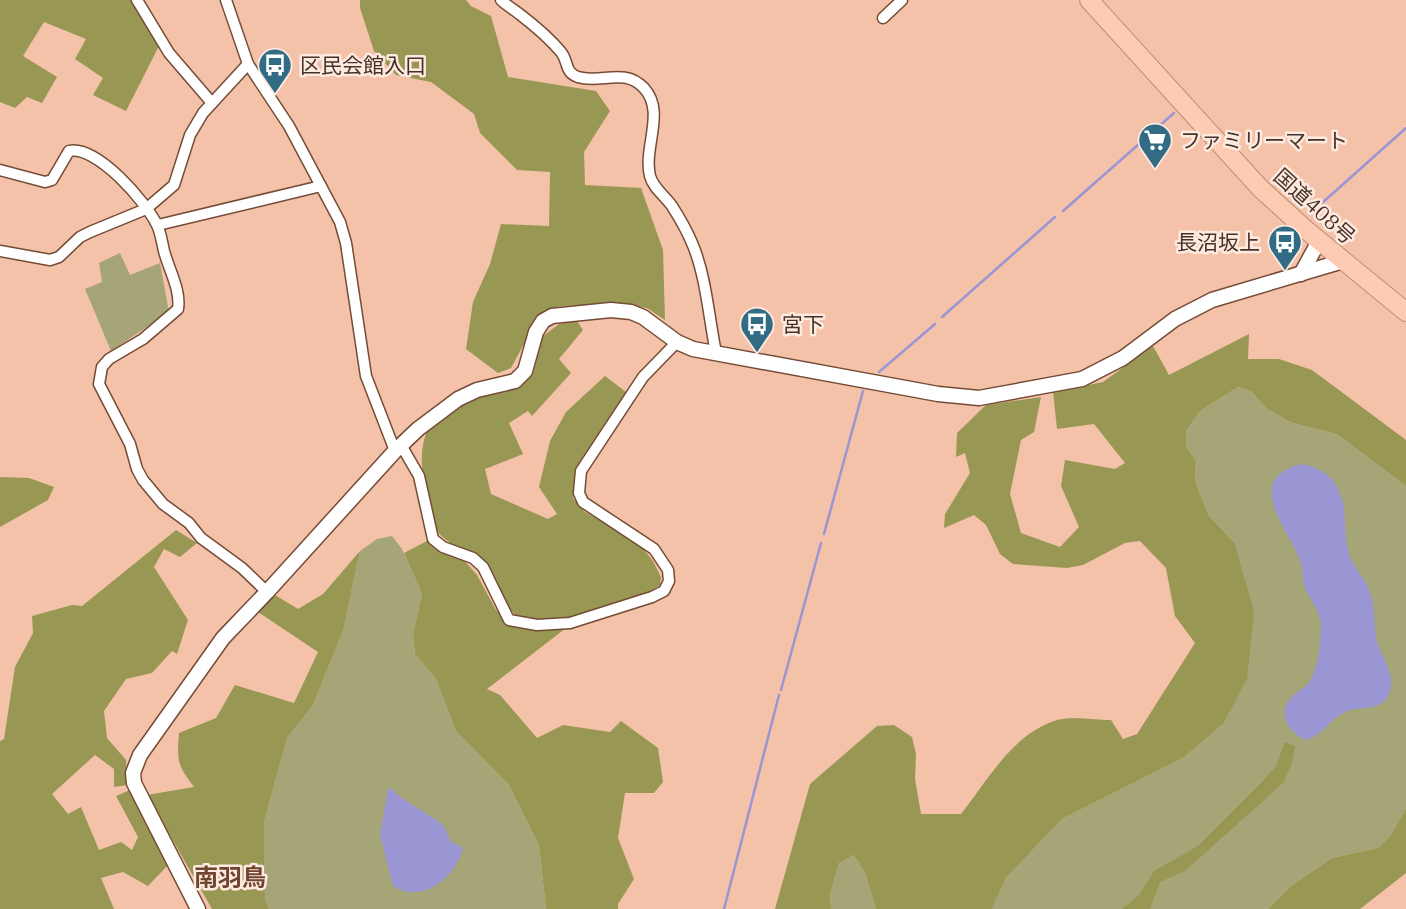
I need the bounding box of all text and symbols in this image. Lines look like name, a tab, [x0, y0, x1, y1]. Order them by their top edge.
bus stop icon: 区民会館入口	[256, 46, 294, 95]
place label: 区民会館入口	[300, 51, 426, 79]
supermarket icon: ファミリーマート	[1136, 121, 1174, 170]
place label: ファミリーマート	[1180, 126, 1348, 154]
street label: 国道408号	[1268, 162, 1362, 250]
bus stop icon: 長沼坂上	[1266, 223, 1304, 272]
place label: 長沼坂上	[1176, 228, 1260, 256]
bus stop icon: 宮下	[738, 305, 776, 354]
place label: 宮下	[782, 310, 824, 338]
district label: 南羽鳥	[194, 861, 266, 893]

